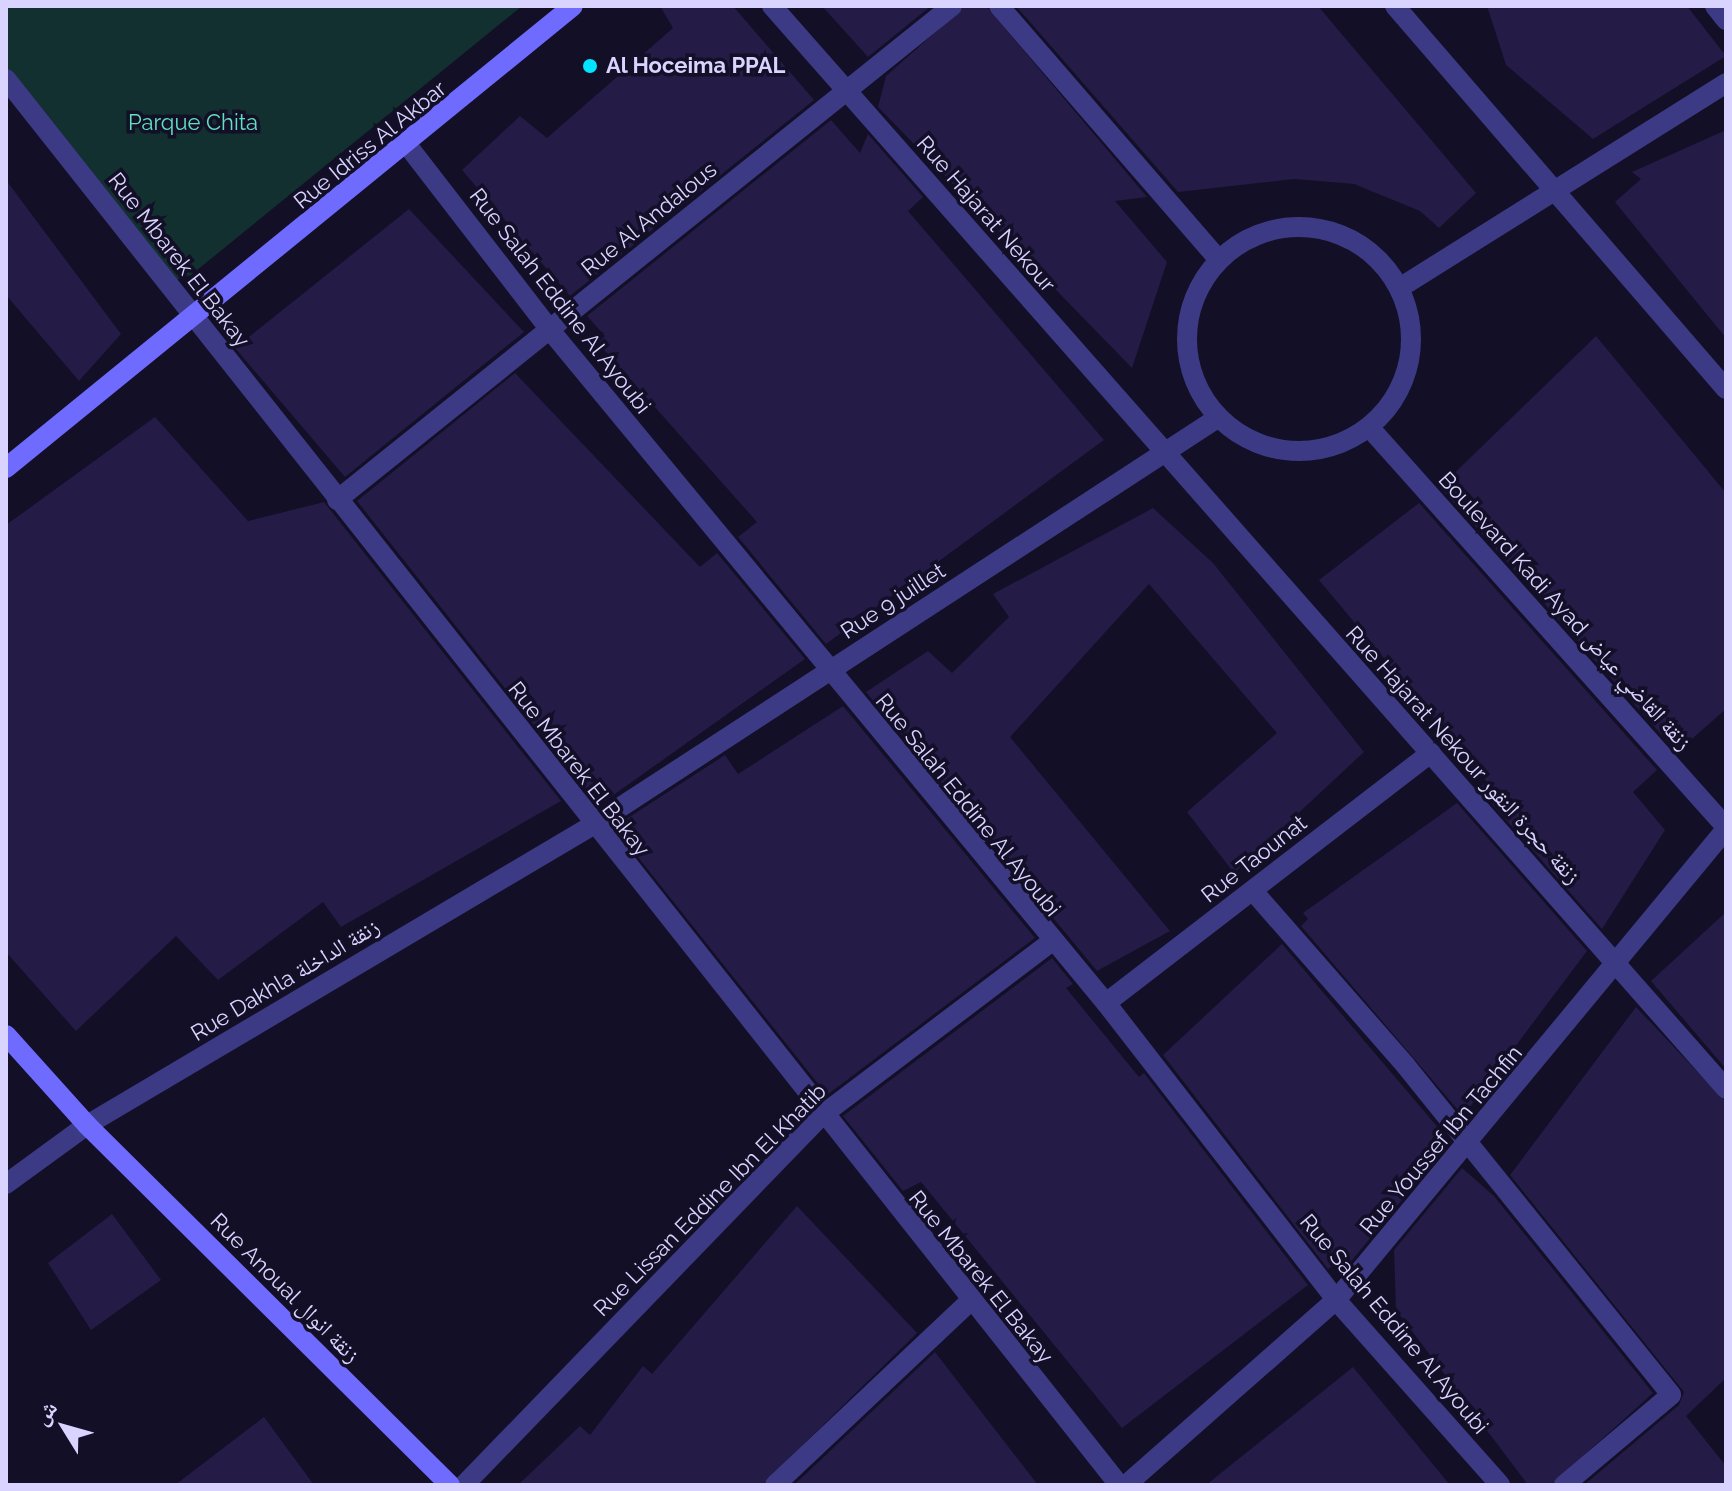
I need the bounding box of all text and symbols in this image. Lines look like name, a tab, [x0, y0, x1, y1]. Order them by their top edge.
place label: Al Hoceima PPAL	[606, 53, 786, 79]
marker: Al Hoceima PPAL	[581, 57, 599, 75]
street label: Rue Idriss Al Akbar	[288, 75, 452, 215]
park label: Parque Chita	[128, 110, 258, 136]
street label: Rue Hajarat Nekour	[911, 131, 1061, 297]
street label: Rue Al Andalous	[575, 156, 723, 282]
street label: Rue Mbarek El Bakay	[102, 167, 256, 353]
street label: Rue Salah Eddine Al Ayoubi	[463, 182, 657, 420]
street label: Boulevard Kadi Ayad زنقة القاضي عياض	[1433, 466, 1697, 756]
street label: Rue 9 juillet	[836, 557, 950, 645]
street label: Rue Hajarat Nekour زنقة حجرة النقور	[1340, 621, 1586, 889]
street label: Rue Mbarek El Bakay	[502, 676, 656, 862]
street label: Rue Salah Eddine Al Ayoubi	[869, 688, 1067, 922]
street label: Rue Taounat	[1196, 809, 1312, 909]
street label: Rue Dakhla زنقة الداخلة	[186, 913, 384, 1047]
street label: Rue Youssef Ibn Tachfin	[1354, 1039, 1528, 1241]
street label: Rue Lissan Eddine Ibn El Khatib	[588, 1078, 832, 1322]
street label: Rue Mbarek El Bakay	[903, 1185, 1059, 1369]
street label: Rue Anoual زنقة انوال	[204, 1207, 366, 1369]
street label: Rue Salah Eddine Al Ayoubi	[1294, 1208, 1494, 1440]
north arrow	[24, 1387, 104, 1467]
text: ش	[27, 1395, 62, 1430]

